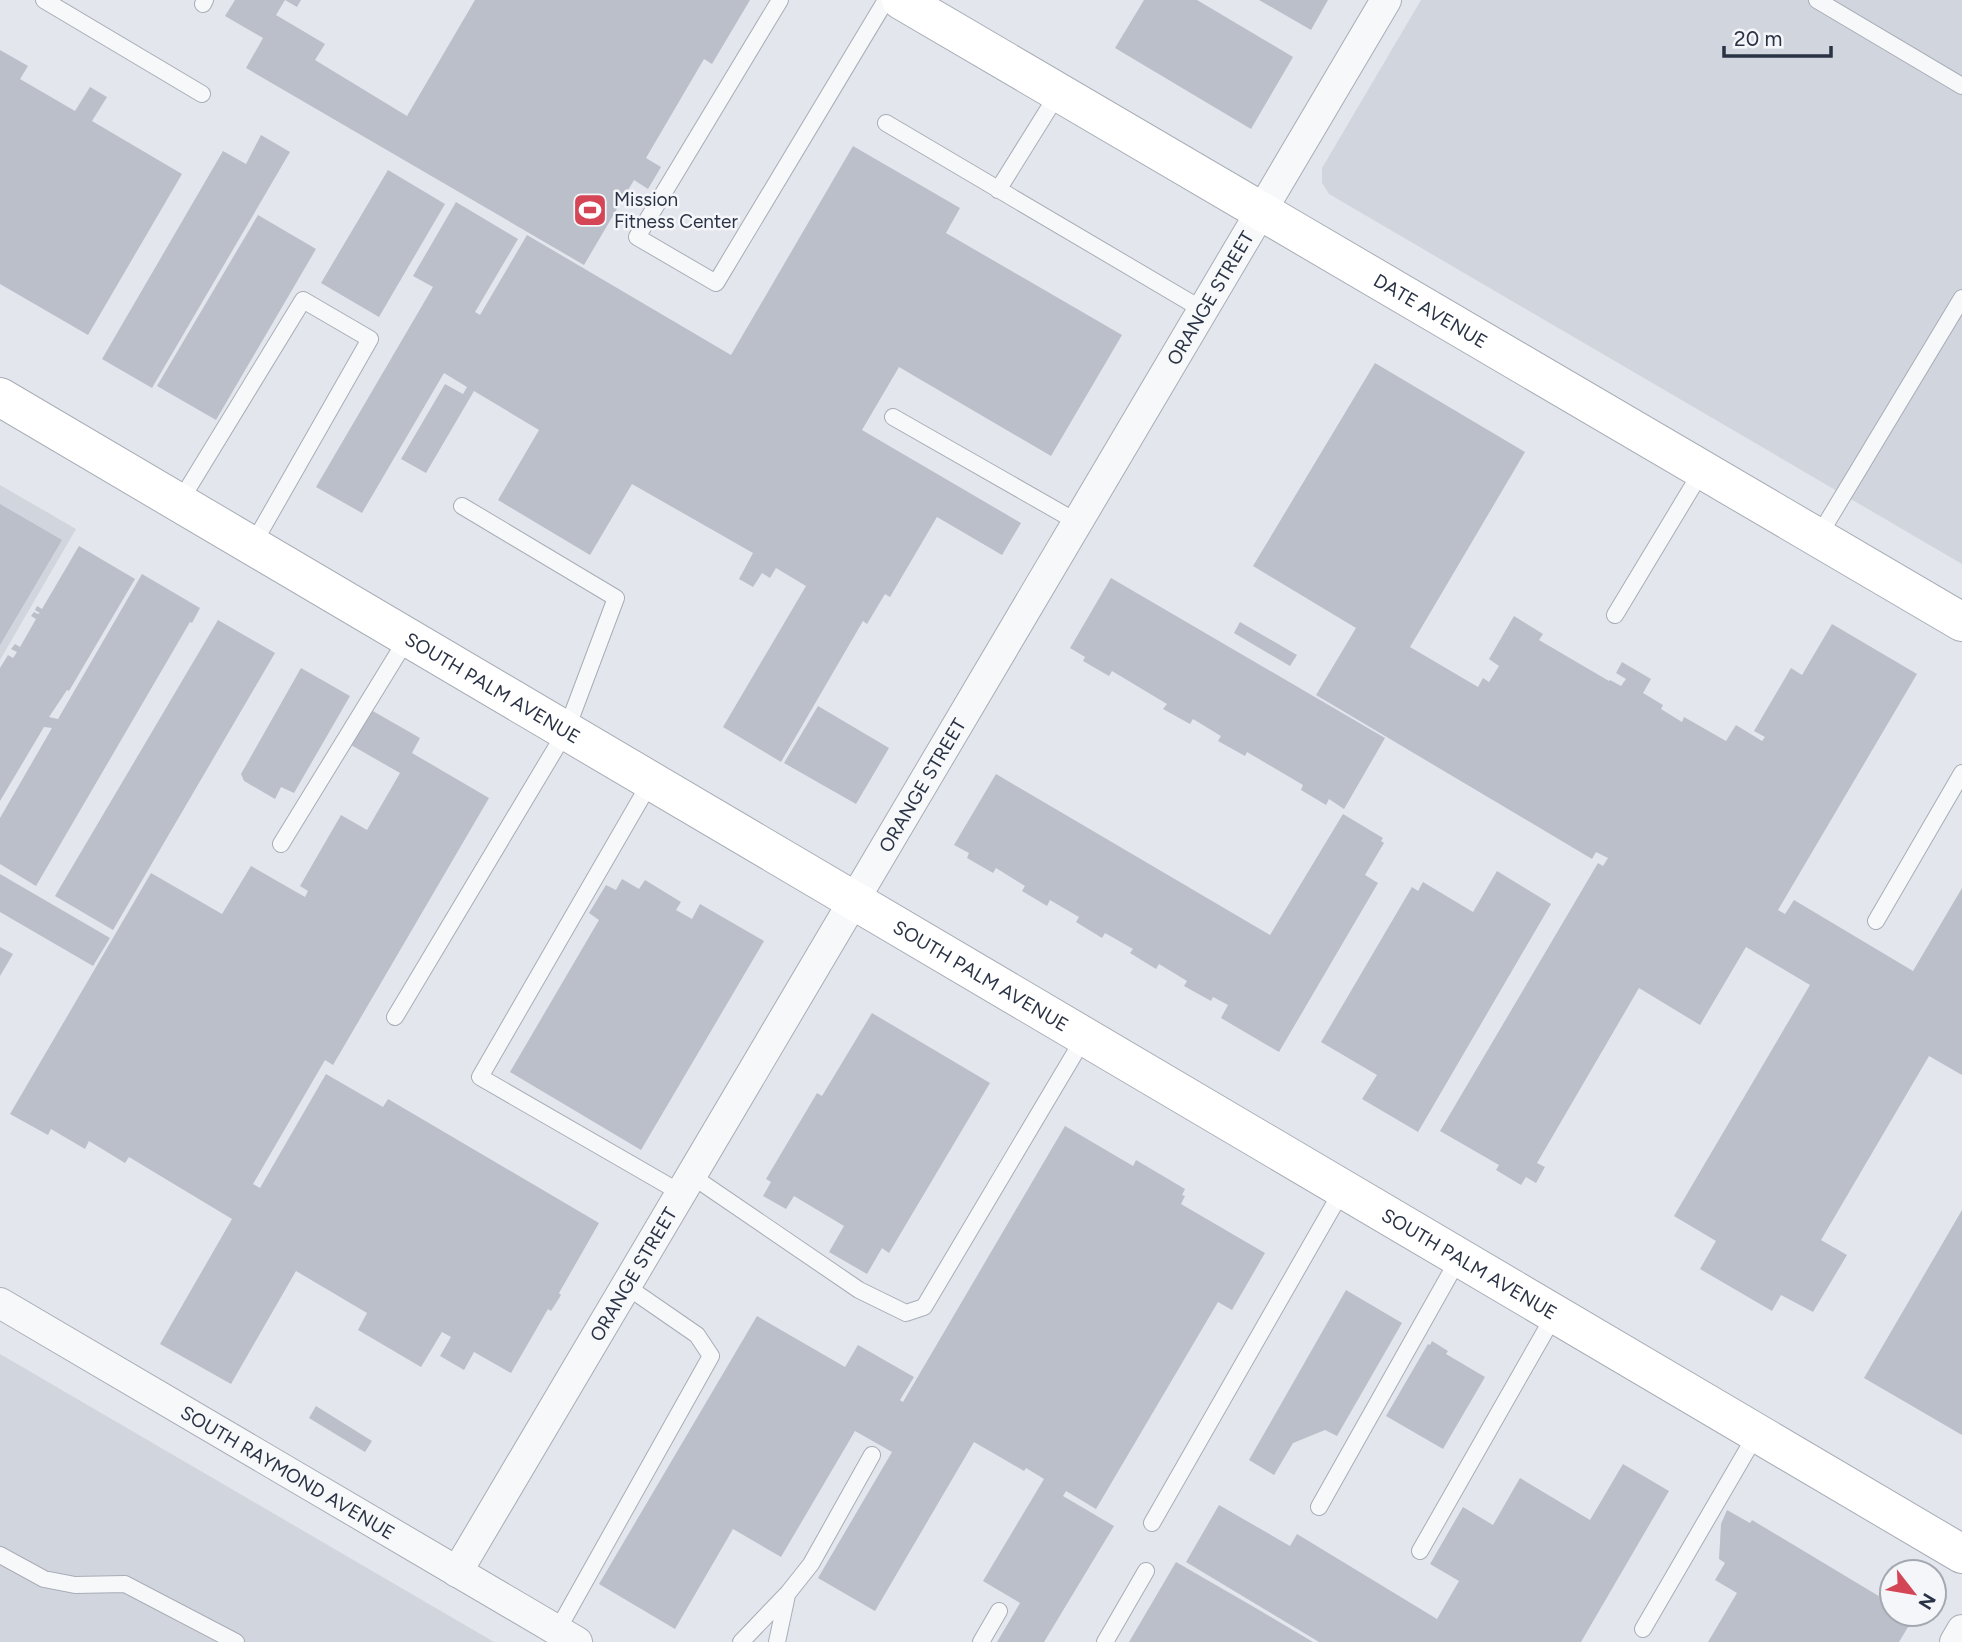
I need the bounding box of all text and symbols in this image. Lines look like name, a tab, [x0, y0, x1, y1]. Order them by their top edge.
scale bar	[1724, 14, 1831, 58]
text: 20 m	[1734, 26, 1782, 51]
place label: Mission Fitness Center	[614, 188, 738, 233]
sports icon: Mission Fitness Center	[571, 191, 609, 229]
street label: ORANGE STREET	[1162, 227, 1259, 369]
street label: DATE AVENUE	[1369, 269, 1491, 353]
street label: SOUTH PALM AVENUE	[401, 627, 584, 749]
street label: ORANGE STREET	[874, 714, 971, 857]
street label: SOUTH PALM AVENUE	[889, 915, 1073, 1037]
street label: ORANGE STREET	[585, 1203, 682, 1346]
street label: SOUTH PALM AVENUE	[1377, 1203, 1561, 1325]
street label: SOUTH RAYMOND AVENUE	[176, 1401, 399, 1544]
north arrow	[1878, 1558, 1948, 1628]
text: N	[1914, 1589, 1941, 1614]

